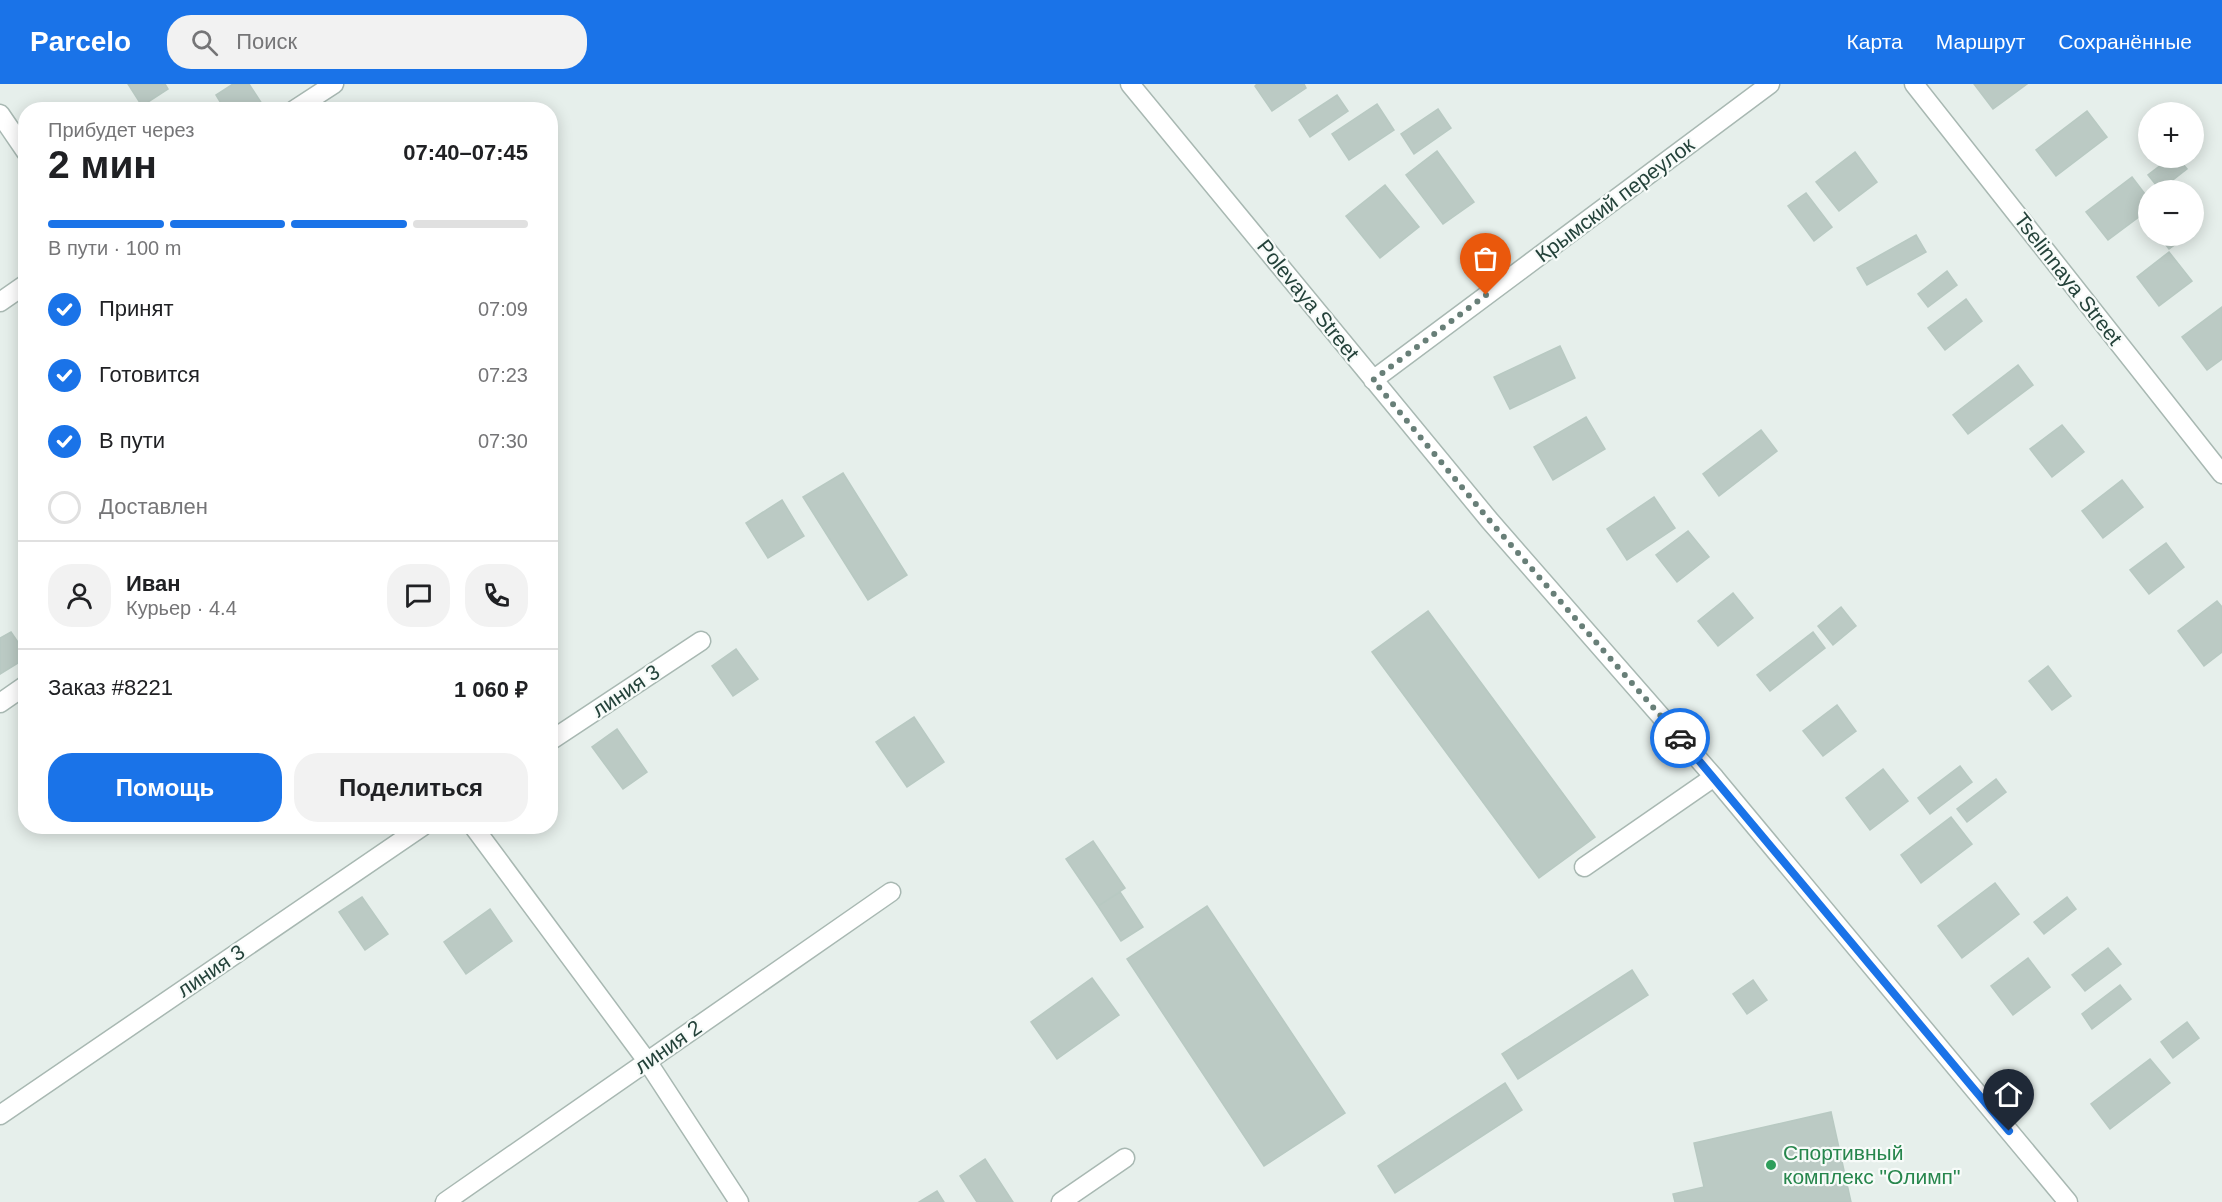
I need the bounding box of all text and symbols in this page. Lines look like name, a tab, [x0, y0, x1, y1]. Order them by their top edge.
search box	[167, 15, 587, 69]
text: Parcelo	[30, 26, 131, 57]
icon: search	[188, 26, 221, 59]
text: Поиск	[236, 29, 297, 54]
text: Карта	[1847, 30, 1903, 53]
text: Маршрут	[1936, 30, 2025, 53]
text: Сохранённые	[2058, 30, 2192, 53]
map controls	[2138, 102, 2204, 246]
button: +	[2138, 102, 2204, 168]
text: Прибудет через	[48, 119, 194, 141]
street label: Крымский переулок	[1531, 132, 1699, 267]
text: 07:40–07:45	[403, 140, 528, 165]
text: 2 мин	[48, 143, 157, 186]
button: −	[2138, 180, 2204, 246]
street label: Tselinnaya Street	[2010, 208, 2127, 349]
pin	[1460, 233, 1511, 295]
street label: Polevaya Street	[1253, 235, 1364, 365]
text: В пути · 100 m	[48, 237, 181, 259]
icon: bag	[1469, 242, 1502, 275]
icon: check	[48, 293, 81, 326]
text: Принят	[99, 296, 173, 321]
text: 07:09	[478, 298, 528, 320]
icon: check	[48, 359, 81, 392]
text: Готовится	[99, 362, 200, 387]
text: 07:23	[478, 364, 528, 386]
icon: check	[48, 425, 81, 458]
text: В пути	[99, 428, 165, 453]
text: 07:30	[478, 430, 528, 452]
text: Доставлен	[99, 494, 208, 519]
button: person	[48, 564, 111, 627]
button: chat	[387, 564, 450, 627]
button: phone	[465, 564, 528, 627]
text: Иван	[126, 571, 181, 596]
text: Курьер · 4.4	[126, 597, 237, 619]
street label: линия 3	[588, 660, 664, 721]
text: Заказ #8221	[48, 675, 173, 700]
text: 1 060 ₽	[454, 677, 528, 702]
courier	[1650, 708, 1710, 768]
icon: car	[1664, 722, 1697, 755]
button: Помощь	[48, 753, 282, 822]
button: Поделиться	[294, 753, 528, 822]
street label: линия 3	[173, 940, 249, 1001]
street label: линия 2	[630, 1015, 706, 1078]
pin	[1983, 1069, 2034, 1131]
icon: home	[1992, 1078, 2025, 1111]
place label: Спортивный комплекс "Олимп"	[1783, 1141, 1960, 1188]
marker: Спортивный комплекс "Олимп"	[1764, 1158, 1778, 1172]

